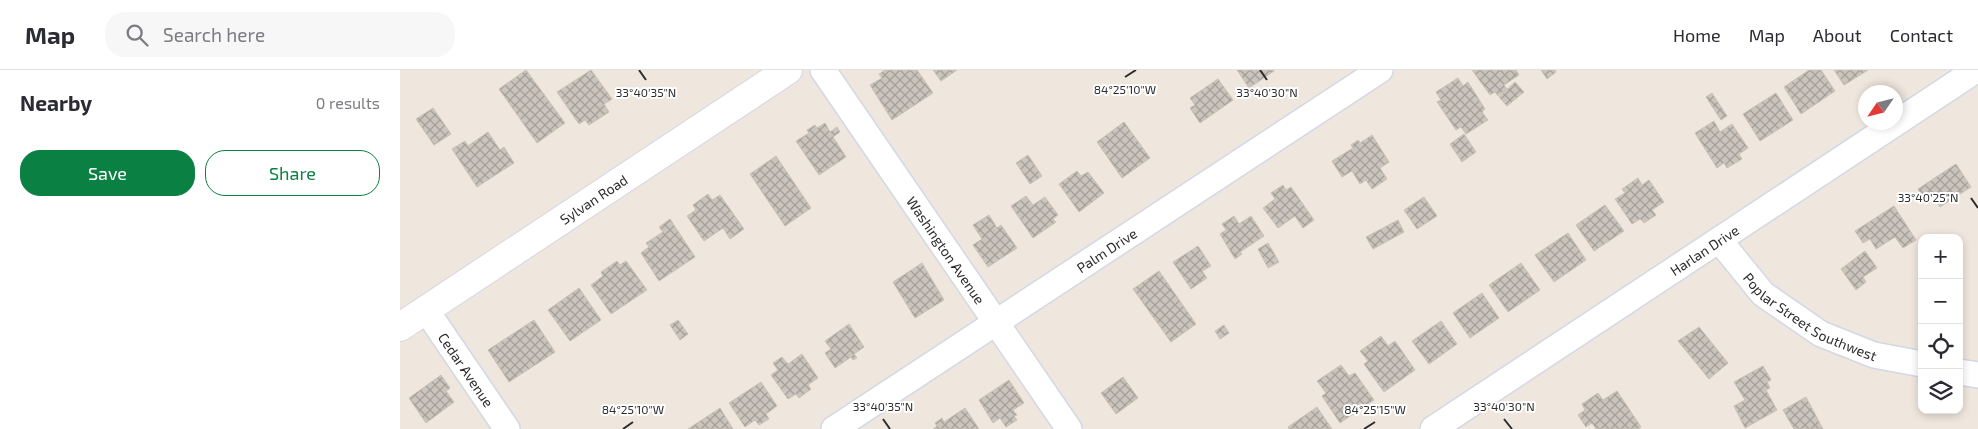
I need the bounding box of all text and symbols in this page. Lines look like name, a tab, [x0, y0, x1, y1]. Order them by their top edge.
search box	[105, 12, 455, 57]
text: Map	[25, 20, 75, 49]
icon: search	[123, 21, 151, 49]
text: Search here	[163, 23, 265, 46]
text: Home	[1673, 24, 1721, 46]
text: Map	[1749, 24, 1785, 46]
text: About	[1813, 24, 1862, 46]
text: Contact	[1890, 24, 1953, 46]
text: 84°25'10"W	[1094, 82, 1156, 96]
text: 33°40'35"N	[616, 85, 676, 99]
text: 33°40'30"N	[1236, 85, 1298, 99]
north arrow	[1858, 85, 1903, 130]
text: Nearby	[20, 90, 92, 115]
text: 0 results	[316, 93, 380, 112]
button: Save	[20, 150, 195, 196]
button: Share	[205, 150, 380, 196]
street label: Sylvan Road	[556, 170, 630, 227]
text: 33°40'25"N	[1898, 190, 1958, 204]
street label: Washington Avenue	[903, 193, 989, 307]
street label: Harlan Drive	[1666, 221, 1742, 279]
street label: Palm Drive	[1073, 224, 1140, 276]
map controls	[1918, 234, 1963, 414]
button: +	[1918, 234, 1963, 279]
street label: Poplar Street Southwest	[1740, 269, 1880, 364]
button: −	[1918, 279, 1963, 324]
button: locate	[1918, 324, 1963, 369]
street label: Cedar Avenue	[435, 329, 498, 410]
button: layers	[1918, 369, 1963, 414]
text: 33°40'35"N	[853, 399, 913, 413]
text: 33°40'30"N	[1473, 399, 1535, 413]
text: 84°25'10"W	[602, 402, 664, 416]
text: 84°25'15"W	[1344, 402, 1406, 416]

